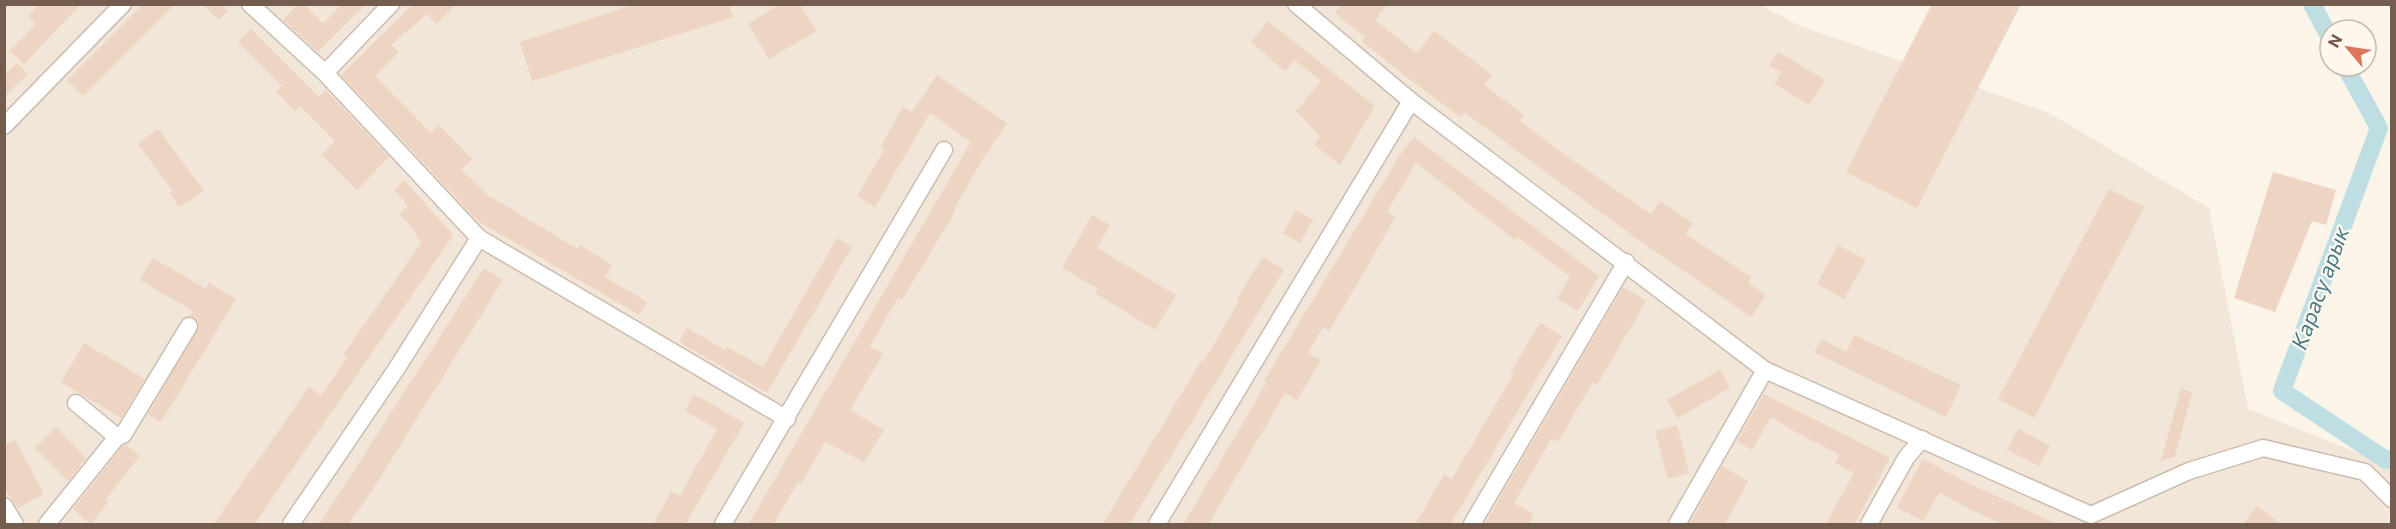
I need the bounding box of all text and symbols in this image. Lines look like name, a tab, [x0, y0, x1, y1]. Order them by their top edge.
north arrow	[2318, 18, 2378, 78]
text: N	[2323, 31, 2346, 50]
water label: Карасу арык	[2285, 222, 2355, 353]

